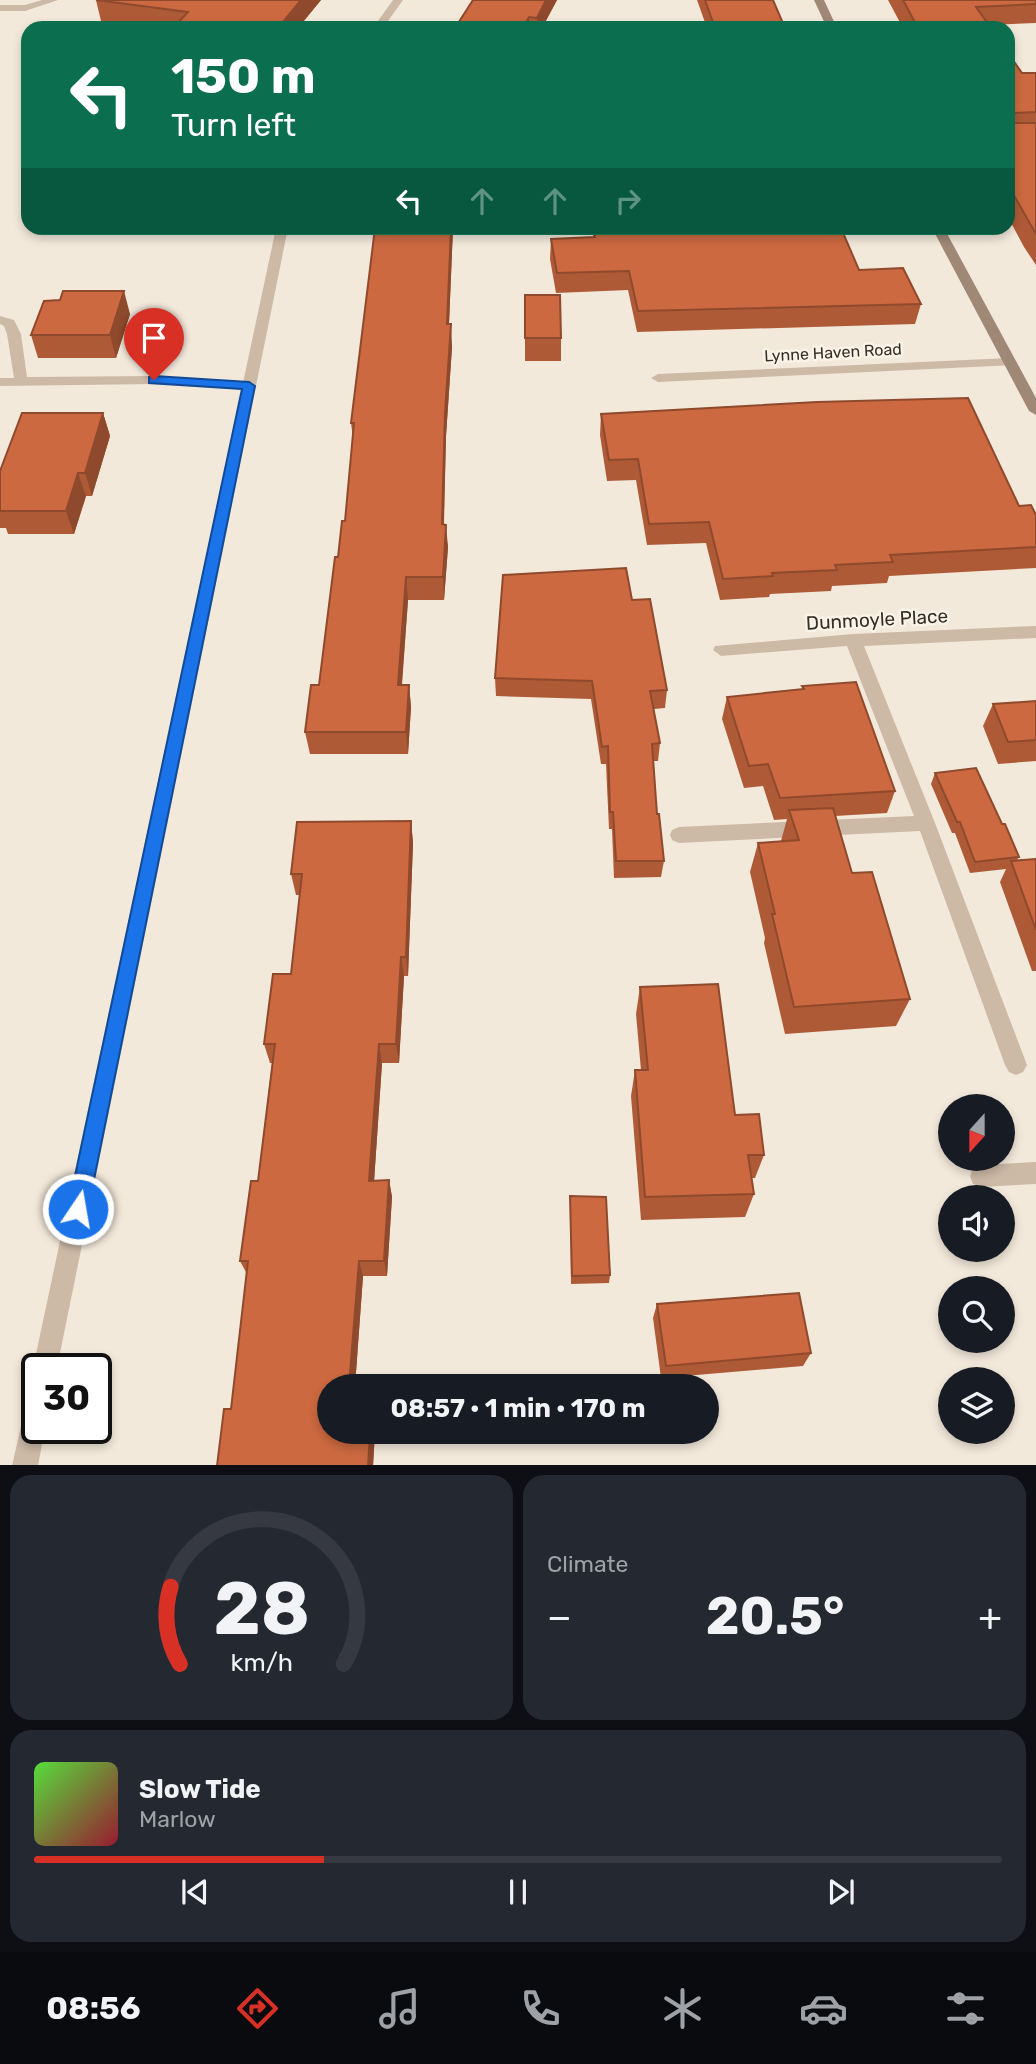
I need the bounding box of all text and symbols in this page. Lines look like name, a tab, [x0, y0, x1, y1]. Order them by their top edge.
text: 150 m	[171, 47, 316, 105]
icon: left	[56, 49, 147, 140]
text: Turn left	[171, 106, 296, 144]
icon: left	[390, 182, 428, 220]
icon: ahead	[463, 182, 501, 220]
icon: ahead	[536, 182, 574, 220]
icon: right	[609, 182, 647, 220]
pin	[124, 308, 184, 380]
icon: arrive	[135, 319, 173, 357]
street label: Lynne Haven Road	[764, 339, 902, 366]
street label: Dunmoyle Place	[805, 604, 949, 635]
north arrow	[938, 1094, 1015, 1171]
map controls	[938, 1094, 1015, 1444]
position arrow	[41, 1172, 115, 1246]
button: sound	[938, 1185, 1015, 1262]
button: search	[938, 1276, 1015, 1353]
speed limit sign: 30	[21, 1353, 112, 1444]
button: layers	[938, 1367, 1015, 1444]
text: 08:57 · 1 min · 170 m	[390, 1393, 646, 1424]
text: Climate	[547, 1550, 628, 1578]
text: 28	[213, 1566, 310, 1652]
text: 20.5°	[706, 1585, 844, 1647]
text: −	[547, 1594, 572, 1640]
text: +	[978, 1594, 1002, 1640]
text: km/h	[230, 1647, 293, 1676]
text: Slow Tide	[139, 1774, 261, 1805]
text: Marlow	[139, 1805, 216, 1833]
icon: previous	[176, 1873, 214, 1911]
icon: pause	[499, 1873, 537, 1911]
icon: next	[822, 1873, 860, 1911]
icon: directions	[233, 1984, 282, 2033]
icon: music	[375, 1984, 424, 2033]
icon: phone	[516, 1984, 565, 2033]
icon: climate	[658, 1984, 707, 2033]
icon: car	[799, 1984, 848, 2033]
icon: filters	[941, 1984, 990, 2033]
text: 08:56	[46, 1989, 141, 2027]

